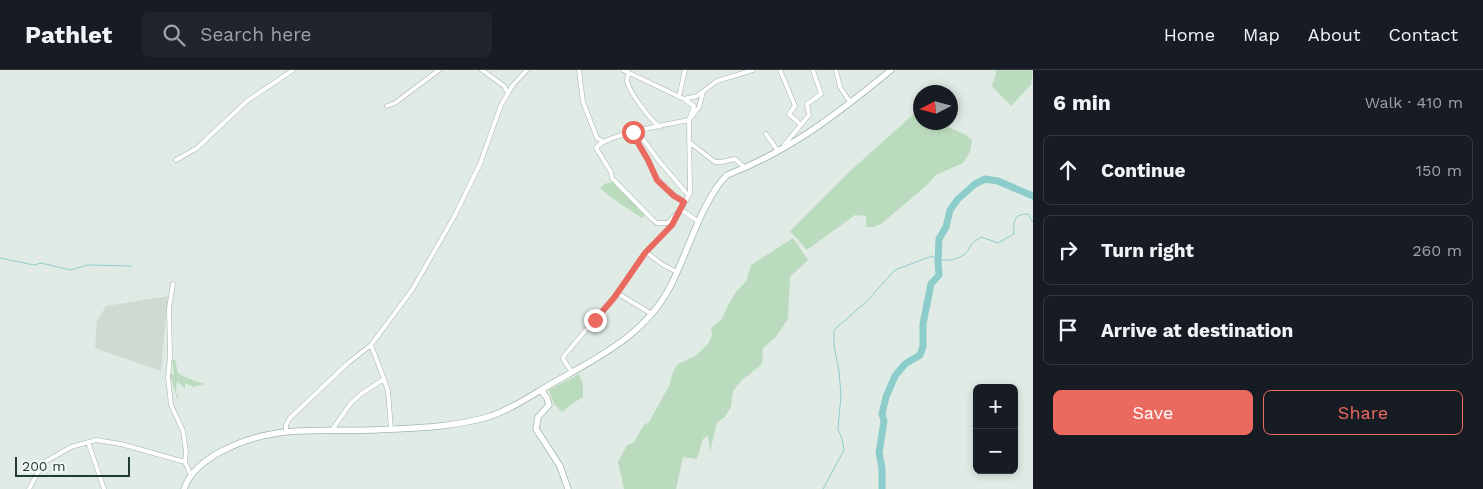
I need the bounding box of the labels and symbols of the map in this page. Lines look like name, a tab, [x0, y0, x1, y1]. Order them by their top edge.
north arrow	[913, 85, 958, 130]
route start	[622, 121, 645, 144]
route end	[584, 309, 607, 332]
scale bar	[15, 454, 130, 477]

